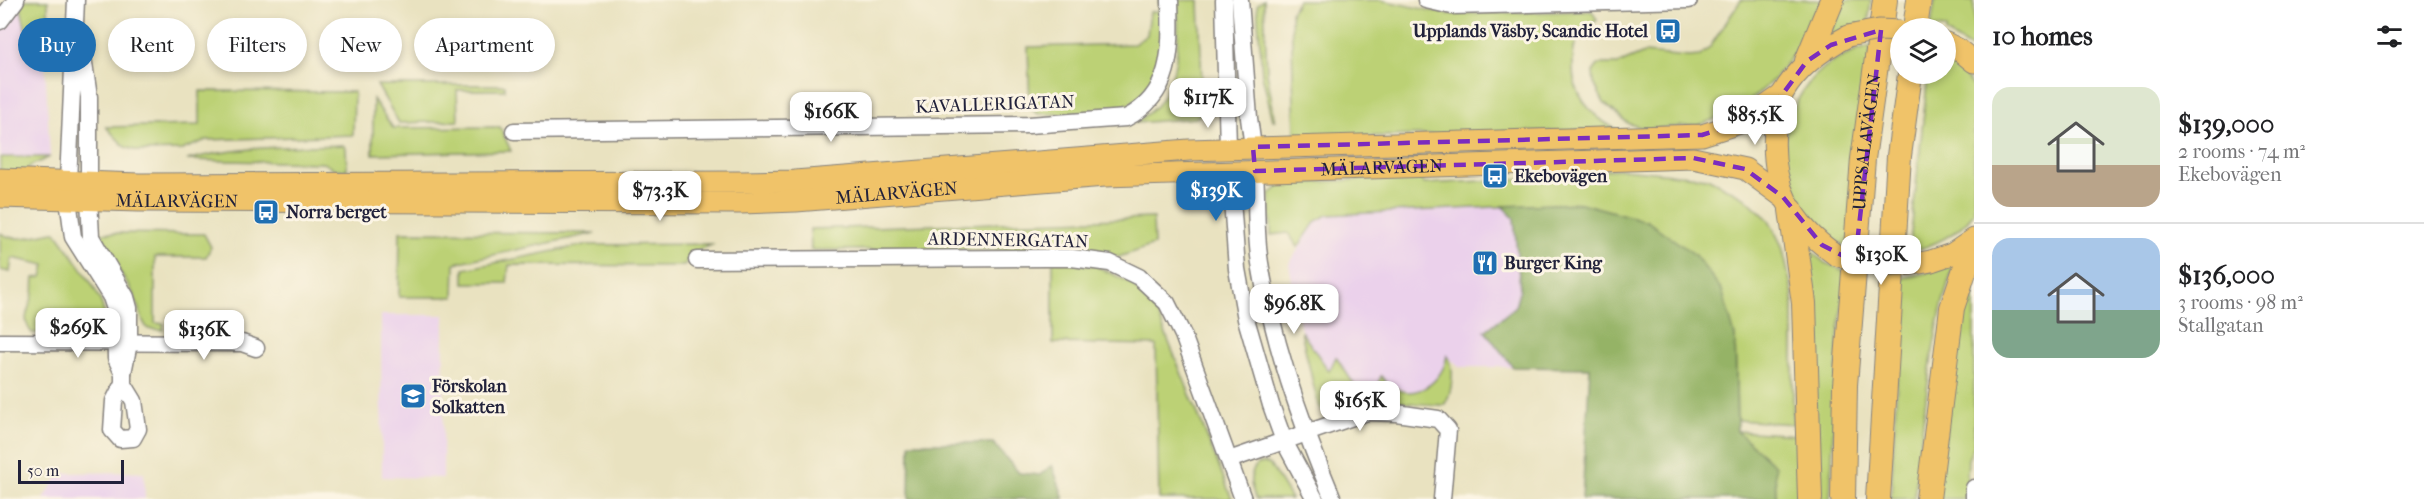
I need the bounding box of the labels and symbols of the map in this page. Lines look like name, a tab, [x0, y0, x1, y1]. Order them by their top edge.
bus stop icon: Upplands Väsby, Scandic Hotel	[1653, 16, 1683, 46]
place label: Upplands Väsby, Scandic Hotel	[1412, 21, 1649, 42]
street label: UPPSALAVÄGEN	[1849, 72, 1886, 211]
pin: $117K	[1166, 78, 1250, 129]
street label: KAVALLERIGATAN	[915, 91, 1075, 118]
pin: $166K	[789, 92, 873, 143]
pin: $85.5K	[1706, 95, 1804, 146]
street label: MÄLARVÄGEN	[1320, 156, 1444, 180]
bus stop icon: Ekebovägen	[1480, 161, 1510, 191]
place label: Ekebovägen	[1514, 166, 1608, 187]
pin: $73.3K	[611, 171, 709, 222]
pin: $139K	[1174, 171, 1258, 222]
street label: MÄLARVÄGEN	[835, 178, 959, 209]
street label: MÄLARVÄGEN	[115, 190, 238, 212]
bus stop icon: Norra berget	[251, 197, 281, 227]
place label: Norra berget	[286, 202, 387, 223]
street label: ARDENNERGATAN	[926, 229, 1089, 252]
pin: $130K	[1839, 235, 1923, 286]
restaurant icon: Burger King	[1470, 248, 1500, 278]
place label: Burger King	[1504, 253, 1603, 274]
pin: $96.8K	[1245, 284, 1343, 335]
pin: $269K	[36, 308, 120, 359]
pin: $136K	[162, 310, 246, 361]
place label: Förskolan Solkatten	[431, 376, 507, 418]
school or university icon: Förskolan Solkatten	[398, 381, 428, 411]
pin: $165K	[1318, 381, 1402, 432]
scale bar	[18, 457, 124, 484]

